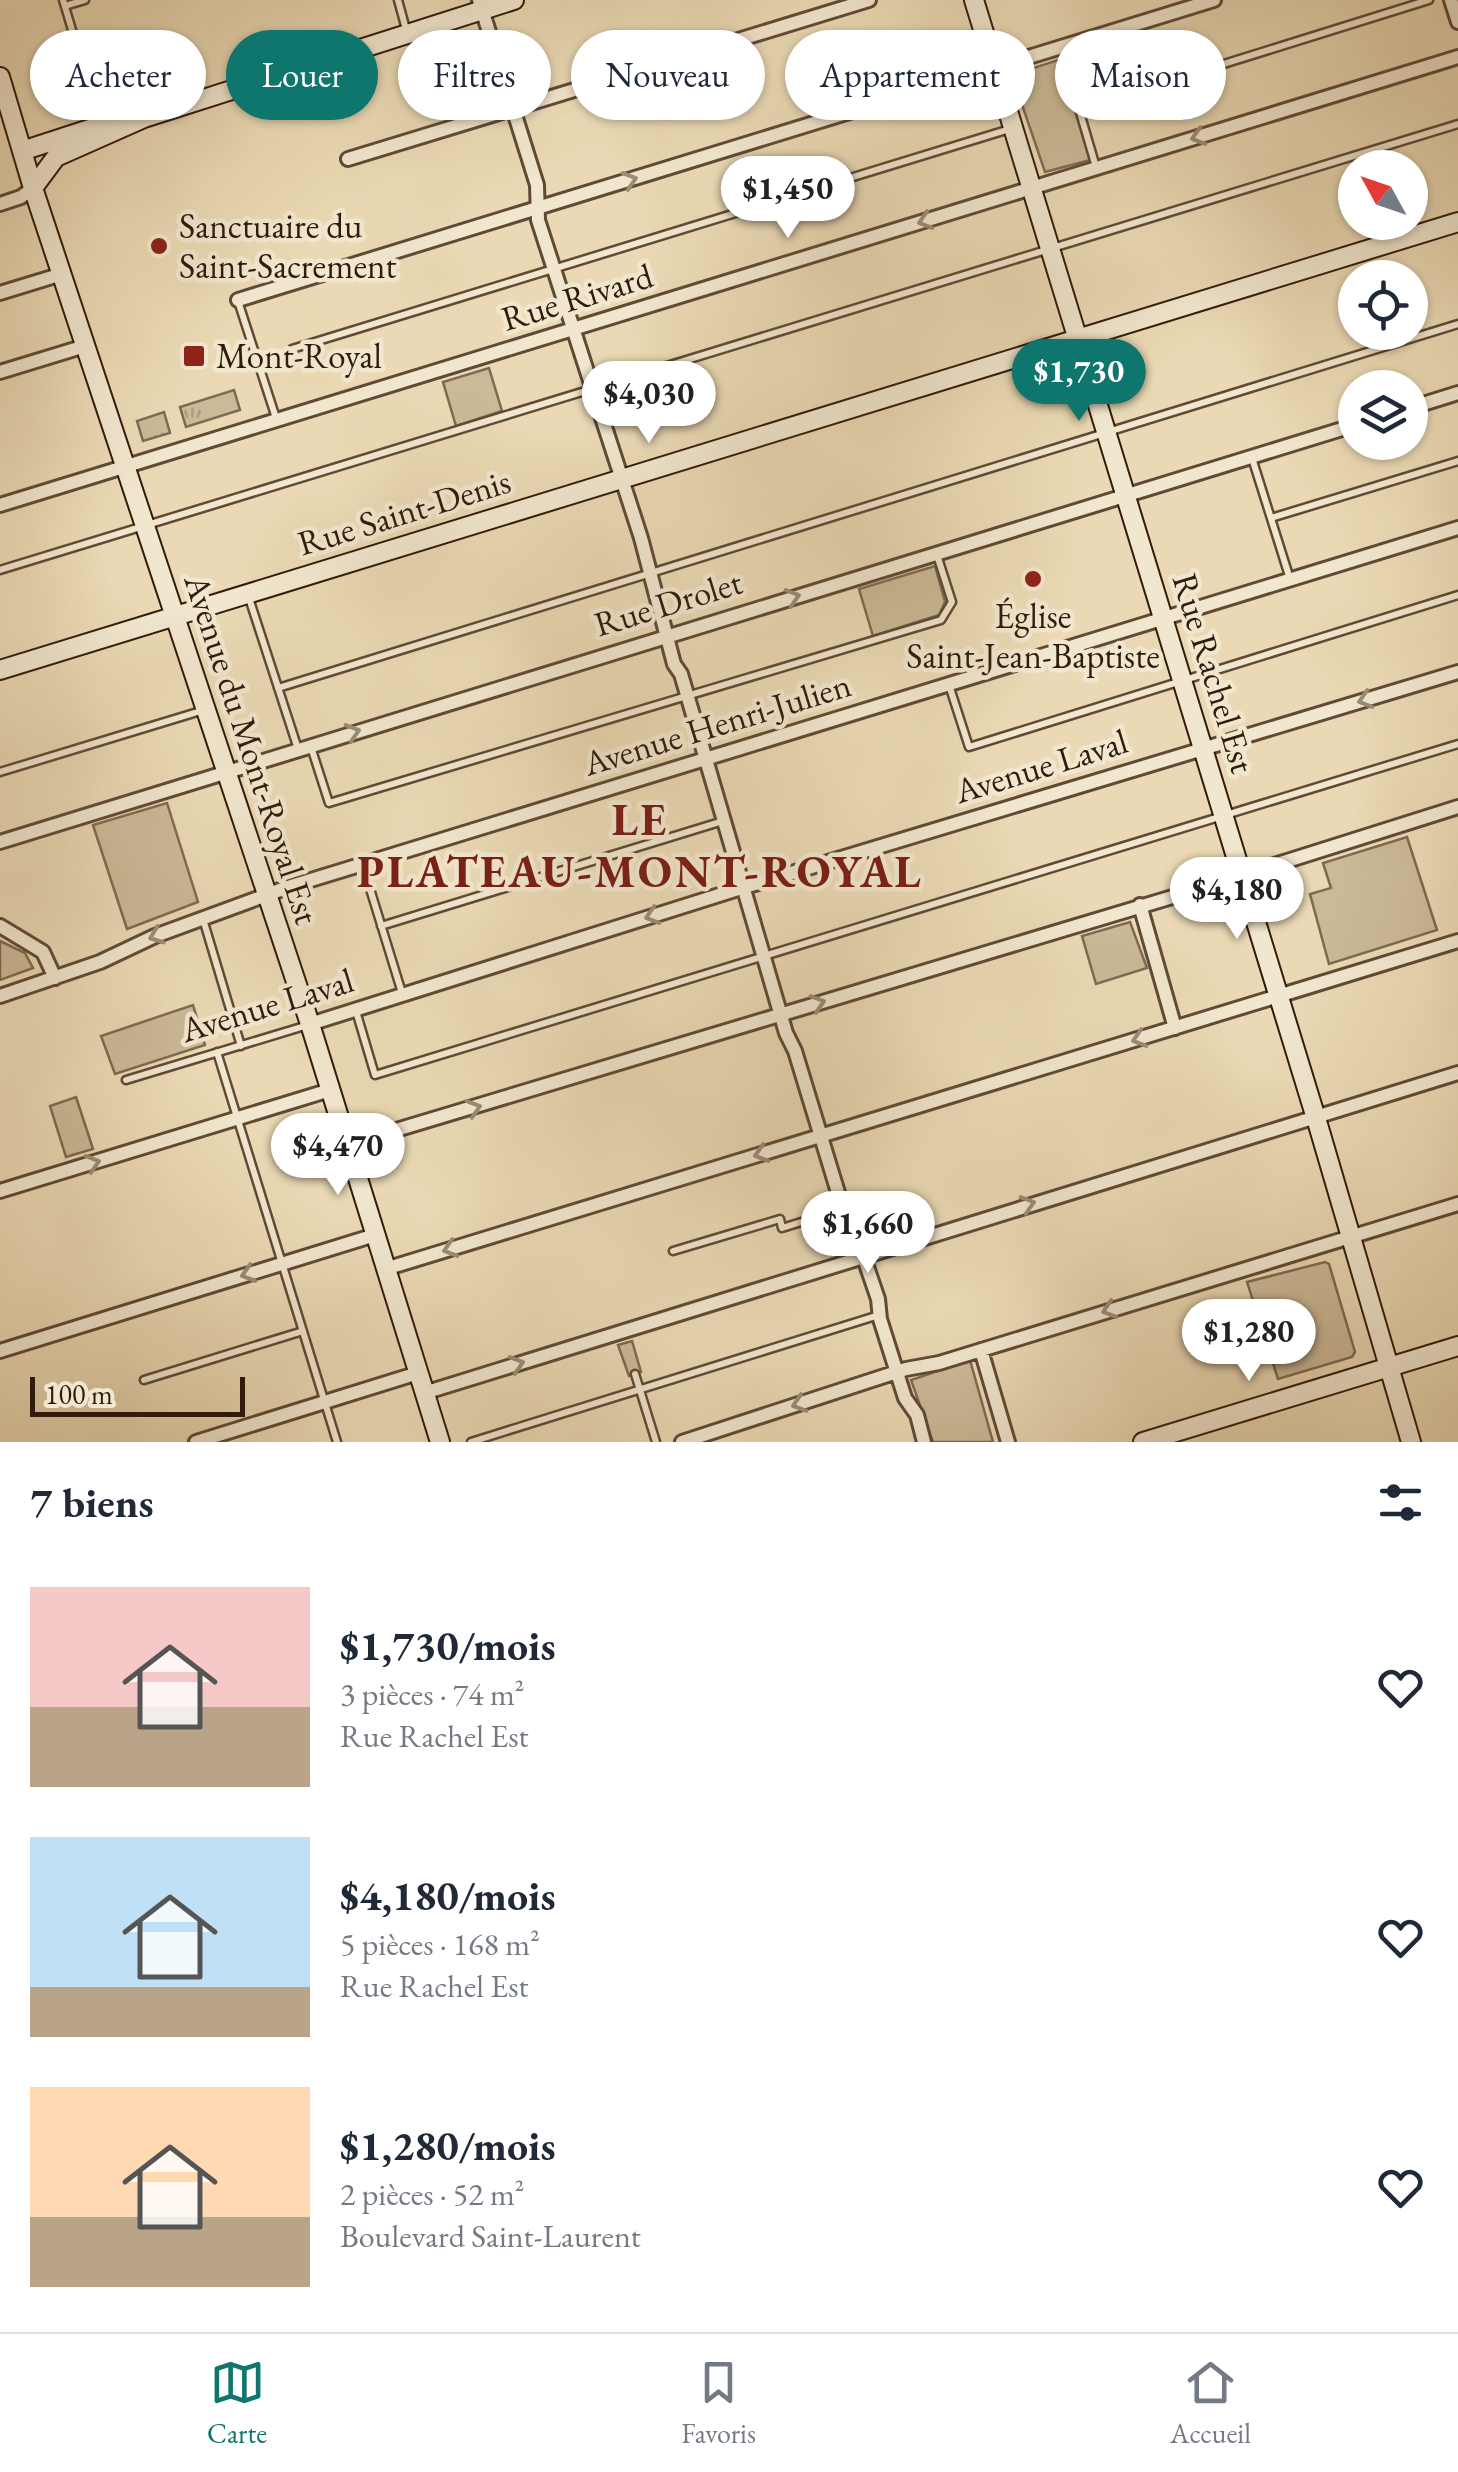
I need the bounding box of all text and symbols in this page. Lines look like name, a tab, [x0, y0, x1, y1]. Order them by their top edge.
chip: Acheter	[30, 30, 206, 120]
chip: Louer	[226, 30, 378, 120]
chip: Filtres	[398, 30, 551, 120]
chip: Nouveau	[571, 30, 765, 120]
chip: Appartement	[785, 30, 1035, 120]
chip: Maison	[1055, 30, 1226, 120]
one-way arrow	[1190, 126, 1207, 146]
north arrow	[1338, 150, 1428, 240]
map controls	[1338, 150, 1428, 460]
pin: $1,450	[707, 156, 869, 241]
text: $1,450	[743, 167, 833, 209]
one-way arrow	[621, 171, 638, 192]
place label: Sanctuaire du Saint-Sacrement	[179, 203, 397, 288]
one-way arrow	[917, 209, 934, 230]
marker: Sanctuaire du Saint-Sacrement	[148, 235, 170, 257]
street label: Rue Rivard	[496, 252, 658, 341]
button: locate	[1338, 260, 1428, 350]
place label: Mont-Royal	[216, 333, 382, 378]
pin: $1,730	[998, 339, 1160, 424]
marker: Mont-Royal	[181, 343, 207, 369]
text: $1,730	[1034, 350, 1124, 392]
pin: $4,030	[568, 361, 730, 446]
button: layers	[1338, 370, 1428, 460]
text: $4,030	[604, 372, 694, 414]
street label: Rue Saint-Denis	[292, 458, 516, 565]
street label: Rue Drolet	[589, 559, 747, 646]
street label: Avenue du Mont-Royal Est	[174, 567, 330, 930]
marker: Église Saint-Jean-Baptiste	[1022, 568, 1044, 590]
street label: Rue Rachel Est	[1163, 568, 1266, 778]
one-way arrow	[784, 588, 801, 609]
place label: Église Saint-Jean-Baptiste	[906, 593, 1160, 678]
street label: Avenue Henri-Julien	[577, 661, 856, 786]
one-way arrow	[1357, 688, 1374, 709]
street label: Avenue Laval	[948, 718, 1133, 813]
one-way arrow	[344, 723, 361, 744]
district label: LE PLATEAU-MONT-ROYAL	[357, 790, 923, 900]
pin: $4,180	[1156, 857, 1318, 942]
text: $4,180	[1192, 868, 1282, 910]
one-way arrow	[644, 904, 661, 925]
one-way arrow	[149, 925, 166, 945]
street label: Avenue Laval	[174, 957, 359, 1052]
one-way arrow	[809, 995, 826, 1015]
one-way arrow	[1131, 1027, 1148, 1048]
one-way arrow	[464, 1099, 481, 1120]
pin: $4,470	[257, 1113, 419, 1198]
text: $4,470	[293, 1124, 383, 1166]
one-way arrow	[753, 1142, 770, 1163]
one-way arrow	[84, 1154, 101, 1175]
pin: $1,660	[787, 1191, 949, 1276]
one-way arrow	[1019, 1196, 1036, 1216]
text: $1,660	[823, 1202, 913, 1244]
one-way arrow	[442, 1237, 459, 1258]
one-way arrow	[240, 1262, 257, 1282]
one-way arrow	[1102, 1298, 1119, 1319]
pin: $1,280	[1168, 1299, 1330, 1384]
text: $1,280	[1204, 1310, 1294, 1352]
one-way arrow	[508, 1355, 525, 1376]
scale bar	[30, 1372, 245, 1416]
text: 100 m	[45, 1376, 113, 1412]
one-way arrow	[791, 1393, 808, 1413]
text: 7 biens	[30, 1475, 154, 1530]
icon: filters	[1373, 1475, 1428, 1530]
text: $1,730/mois	[340, 1618, 556, 1673]
icon: home	[110, 1627, 230, 1747]
icon: heart	[1373, 1660, 1428, 1715]
text: 3 pièces · 74 m²	[340, 1673, 524, 1715]
text: Rue Rachel Est	[340, 1715, 529, 1757]
text: $4,180/mois	[340, 1868, 556, 1923]
icon: home	[110, 1877, 230, 1997]
icon: heart	[1373, 1910, 1428, 1965]
text: 5 pièces · 168 m²	[340, 1923, 540, 1965]
text: Rue Rachel Est	[340, 1965, 529, 2007]
text: $1,280/mois	[340, 2118, 556, 2173]
icon: home	[110, 2127, 230, 2247]
icon: heart	[1373, 2160, 1428, 2215]
text: 2 pièces · 52 m²	[340, 2173, 524, 2215]
text: Boulevard Saint-Laurent	[340, 2215, 641, 2257]
tab: Carte	[207, 2355, 267, 2451]
tab: Favoris	[681, 2355, 756, 2451]
tab: Accueil	[1170, 2355, 1251, 2451]

